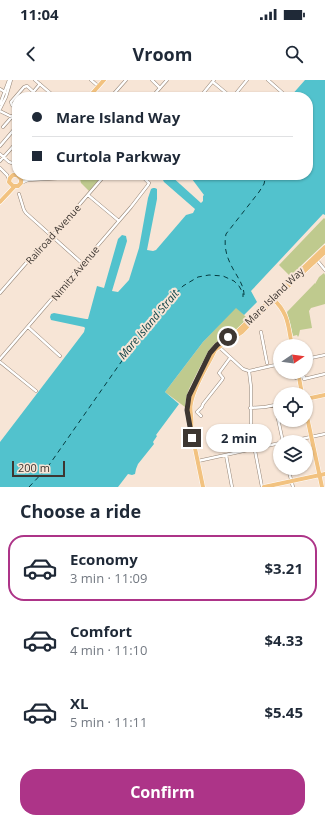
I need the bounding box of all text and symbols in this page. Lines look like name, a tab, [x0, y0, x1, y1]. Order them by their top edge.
text: 11:04	[20, 4, 59, 24]
text: Vroom	[133, 42, 192, 66]
icon: back	[20, 43, 42, 65]
icon: search	[283, 43, 305, 65]
text: Mare Island Way	[56, 107, 180, 127]
text: Curtola Parkway	[56, 146, 181, 166]
street label: Railroad Avenue	[22, 201, 84, 267]
street label: Nimitz Avenue	[48, 242, 102, 303]
street label: Mare Island Way	[241, 263, 307, 328]
water label: Mare Island Strait	[114, 286, 182, 362]
route start	[219, 328, 237, 346]
north arrow	[273, 339, 313, 379]
map controls	[273, 339, 313, 475]
button: locate	[273, 387, 313, 427]
callout: 2 min	[206, 424, 272, 452]
route end	[183, 429, 201, 447]
text: 2 min	[221, 429, 257, 447]
button: layers	[273, 435, 313, 475]
scale bar	[12, 459, 65, 478]
text: 200 m	[18, 460, 50, 475]
text: Choose a ride	[20, 499, 141, 523]
text: Economy	[70, 549, 138, 569]
icon: car	[22, 550, 58, 586]
text: $3.21	[264, 558, 303, 578]
text: 3 min · 11:09	[70, 569, 147, 587]
text: Comfort	[70, 621, 132, 641]
icon: car	[22, 622, 58, 658]
text: $4.33	[264, 630, 303, 650]
text: 4 min · 11:10	[70, 641, 147, 659]
text: XL	[70, 693, 88, 713]
icon: car	[22, 694, 58, 730]
text: $5.45	[264, 702, 303, 722]
text: 5 min · 11:11	[70, 713, 147, 731]
button: Confirm	[20, 769, 305, 815]

